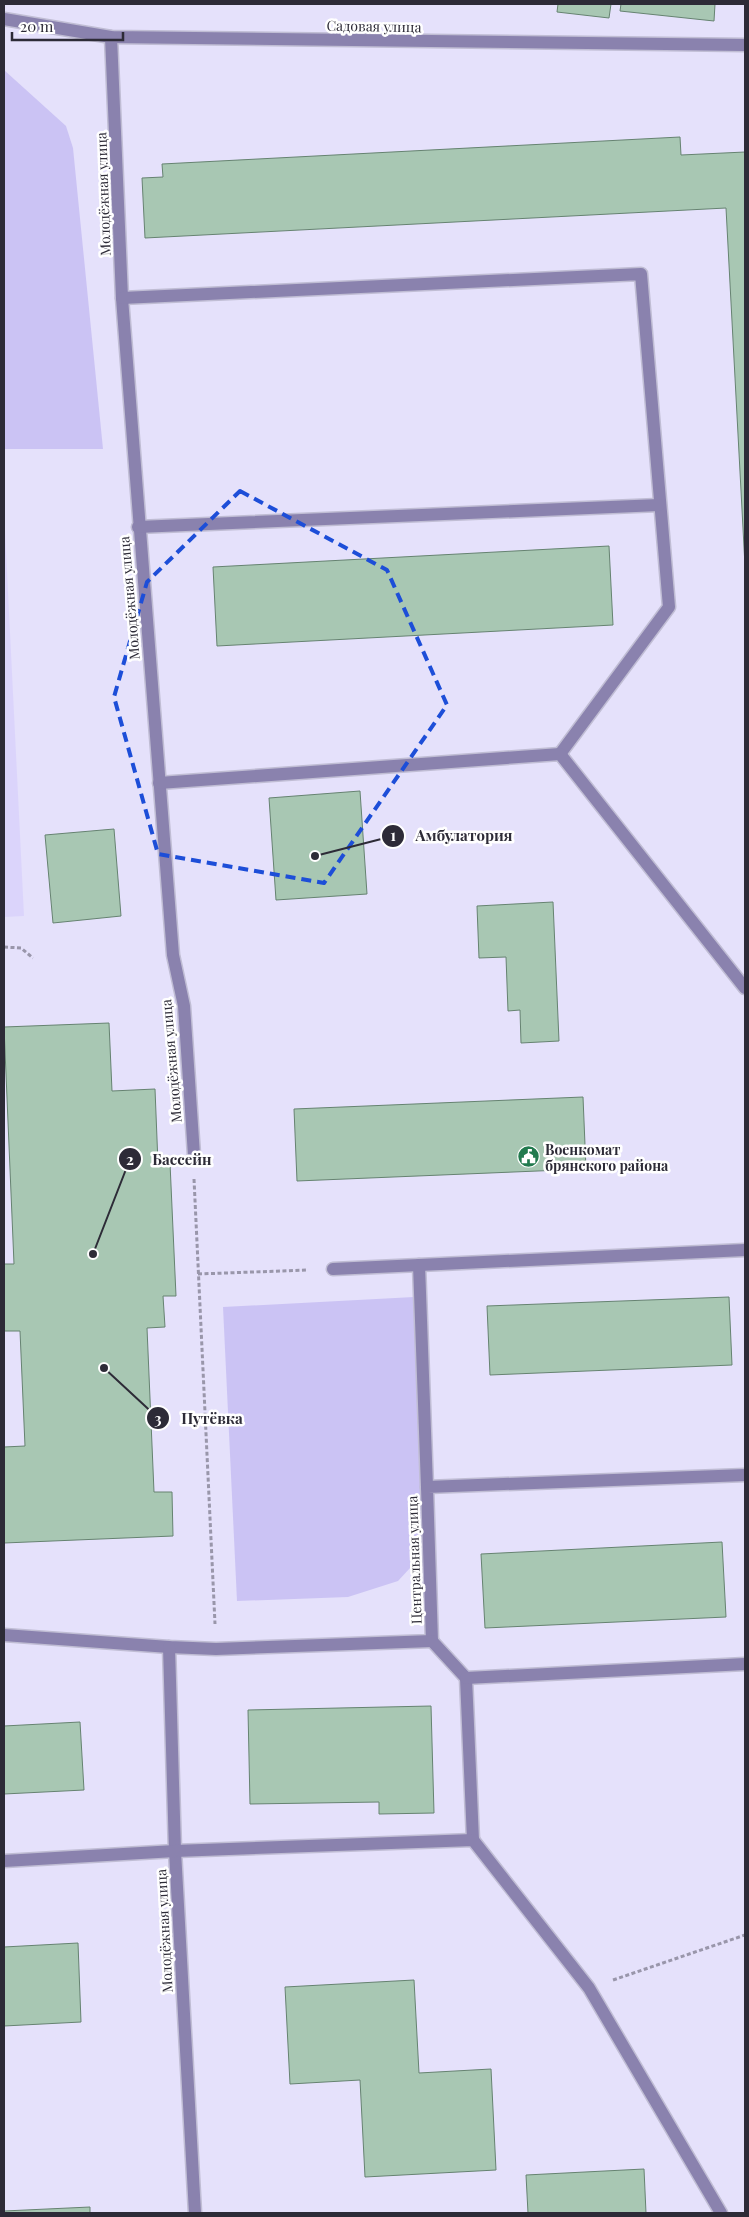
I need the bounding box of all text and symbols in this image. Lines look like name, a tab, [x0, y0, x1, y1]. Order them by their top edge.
scale bar	[12, 10, 124, 42]
text: 20 m	[20, 16, 54, 36]
street label: Садовая улица	[326, 16, 422, 36]
street label: Молодёжная улица	[91, 132, 115, 256]
street label: Молодёжная улица	[114, 535, 144, 660]
callout: Амбулатория	[381, 821, 523, 851]
text: 1	[390, 825, 396, 845]
text: Амбулатория	[414, 825, 513, 845]
street label: Молодёжная улица	[156, 998, 186, 1123]
place label: Военкомат брянского района	[545, 1140, 669, 1175]
callout: Бассейн	[117, 1144, 222, 1174]
public building icon: Военкомат брянского района	[517, 1145, 541, 1169]
text: 2	[126, 1149, 134, 1169]
text: Бассейн	[152, 1149, 212, 1169]
callout: Путёвка	[146, 1403, 252, 1433]
text: 3	[154, 1408, 162, 1428]
text: Путёвка	[181, 1408, 243, 1428]
street label: Центральная улица	[402, 1495, 426, 1625]
street label: Молодёжная улица	[151, 1869, 177, 1993]

